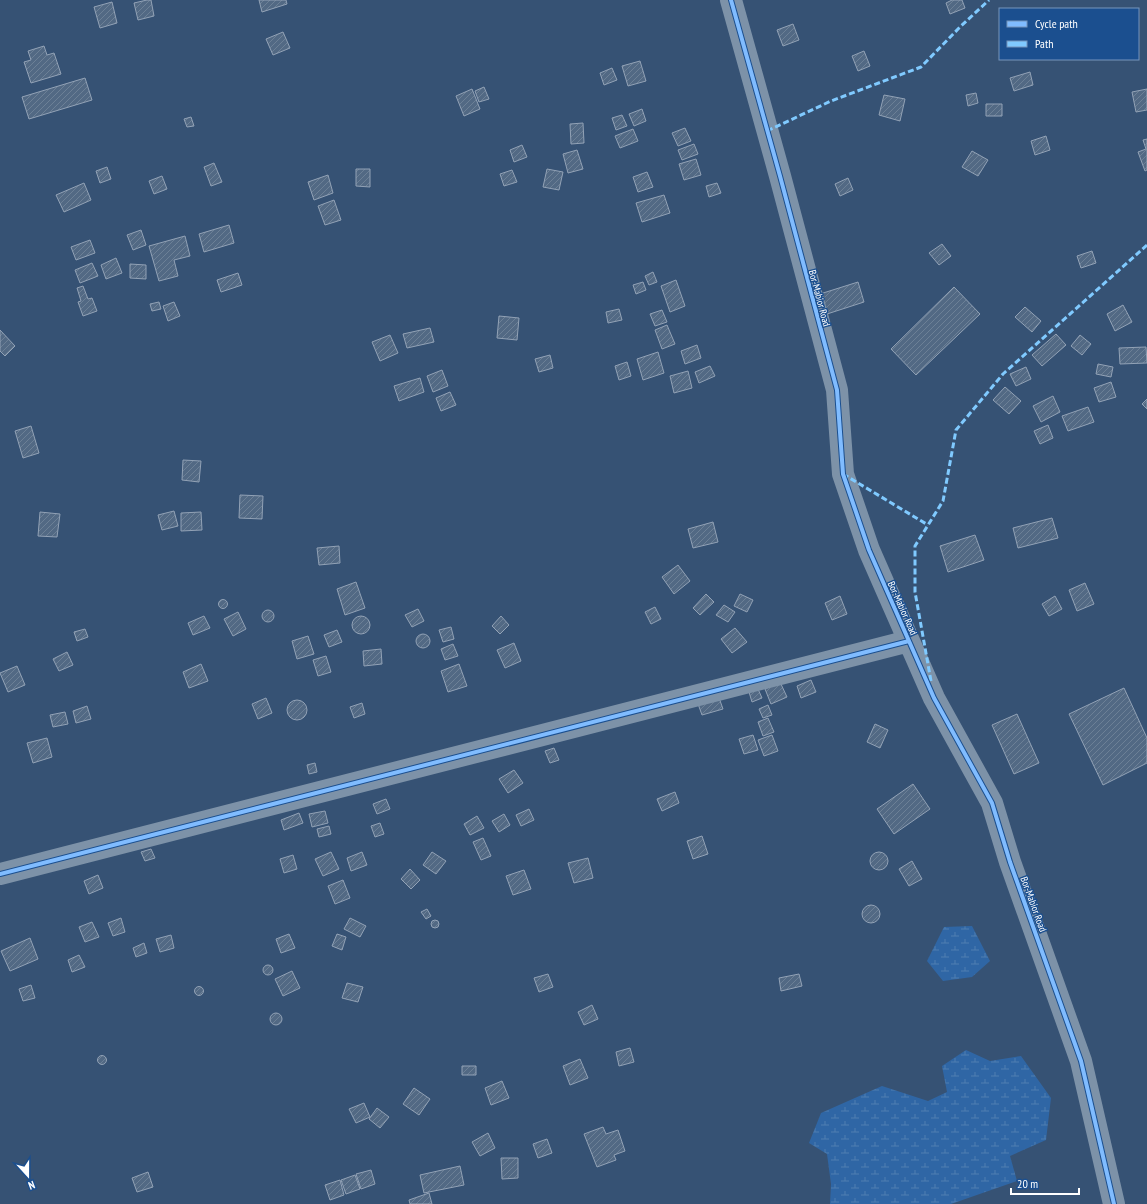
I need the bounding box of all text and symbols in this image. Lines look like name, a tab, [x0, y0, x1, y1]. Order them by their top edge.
legend	[999, 8, 1139, 60]
text: Cycle path	[1035, 16, 1078, 31]
text: Path	[1035, 36, 1053, 51]
street label: Bor-Mabior Road	[806, 269, 833, 328]
street label: Bor-Mabior Road	[885, 579, 920, 637]
street label: Bor-Mabior Road	[1018, 875, 1050, 934]
north arrow	[8, 1156, 48, 1196]
scale bar	[1011, 1170, 1079, 1196]
text: 20 m	[1017, 1176, 1038, 1191]
text: N	[26, 1178, 37, 1193]

